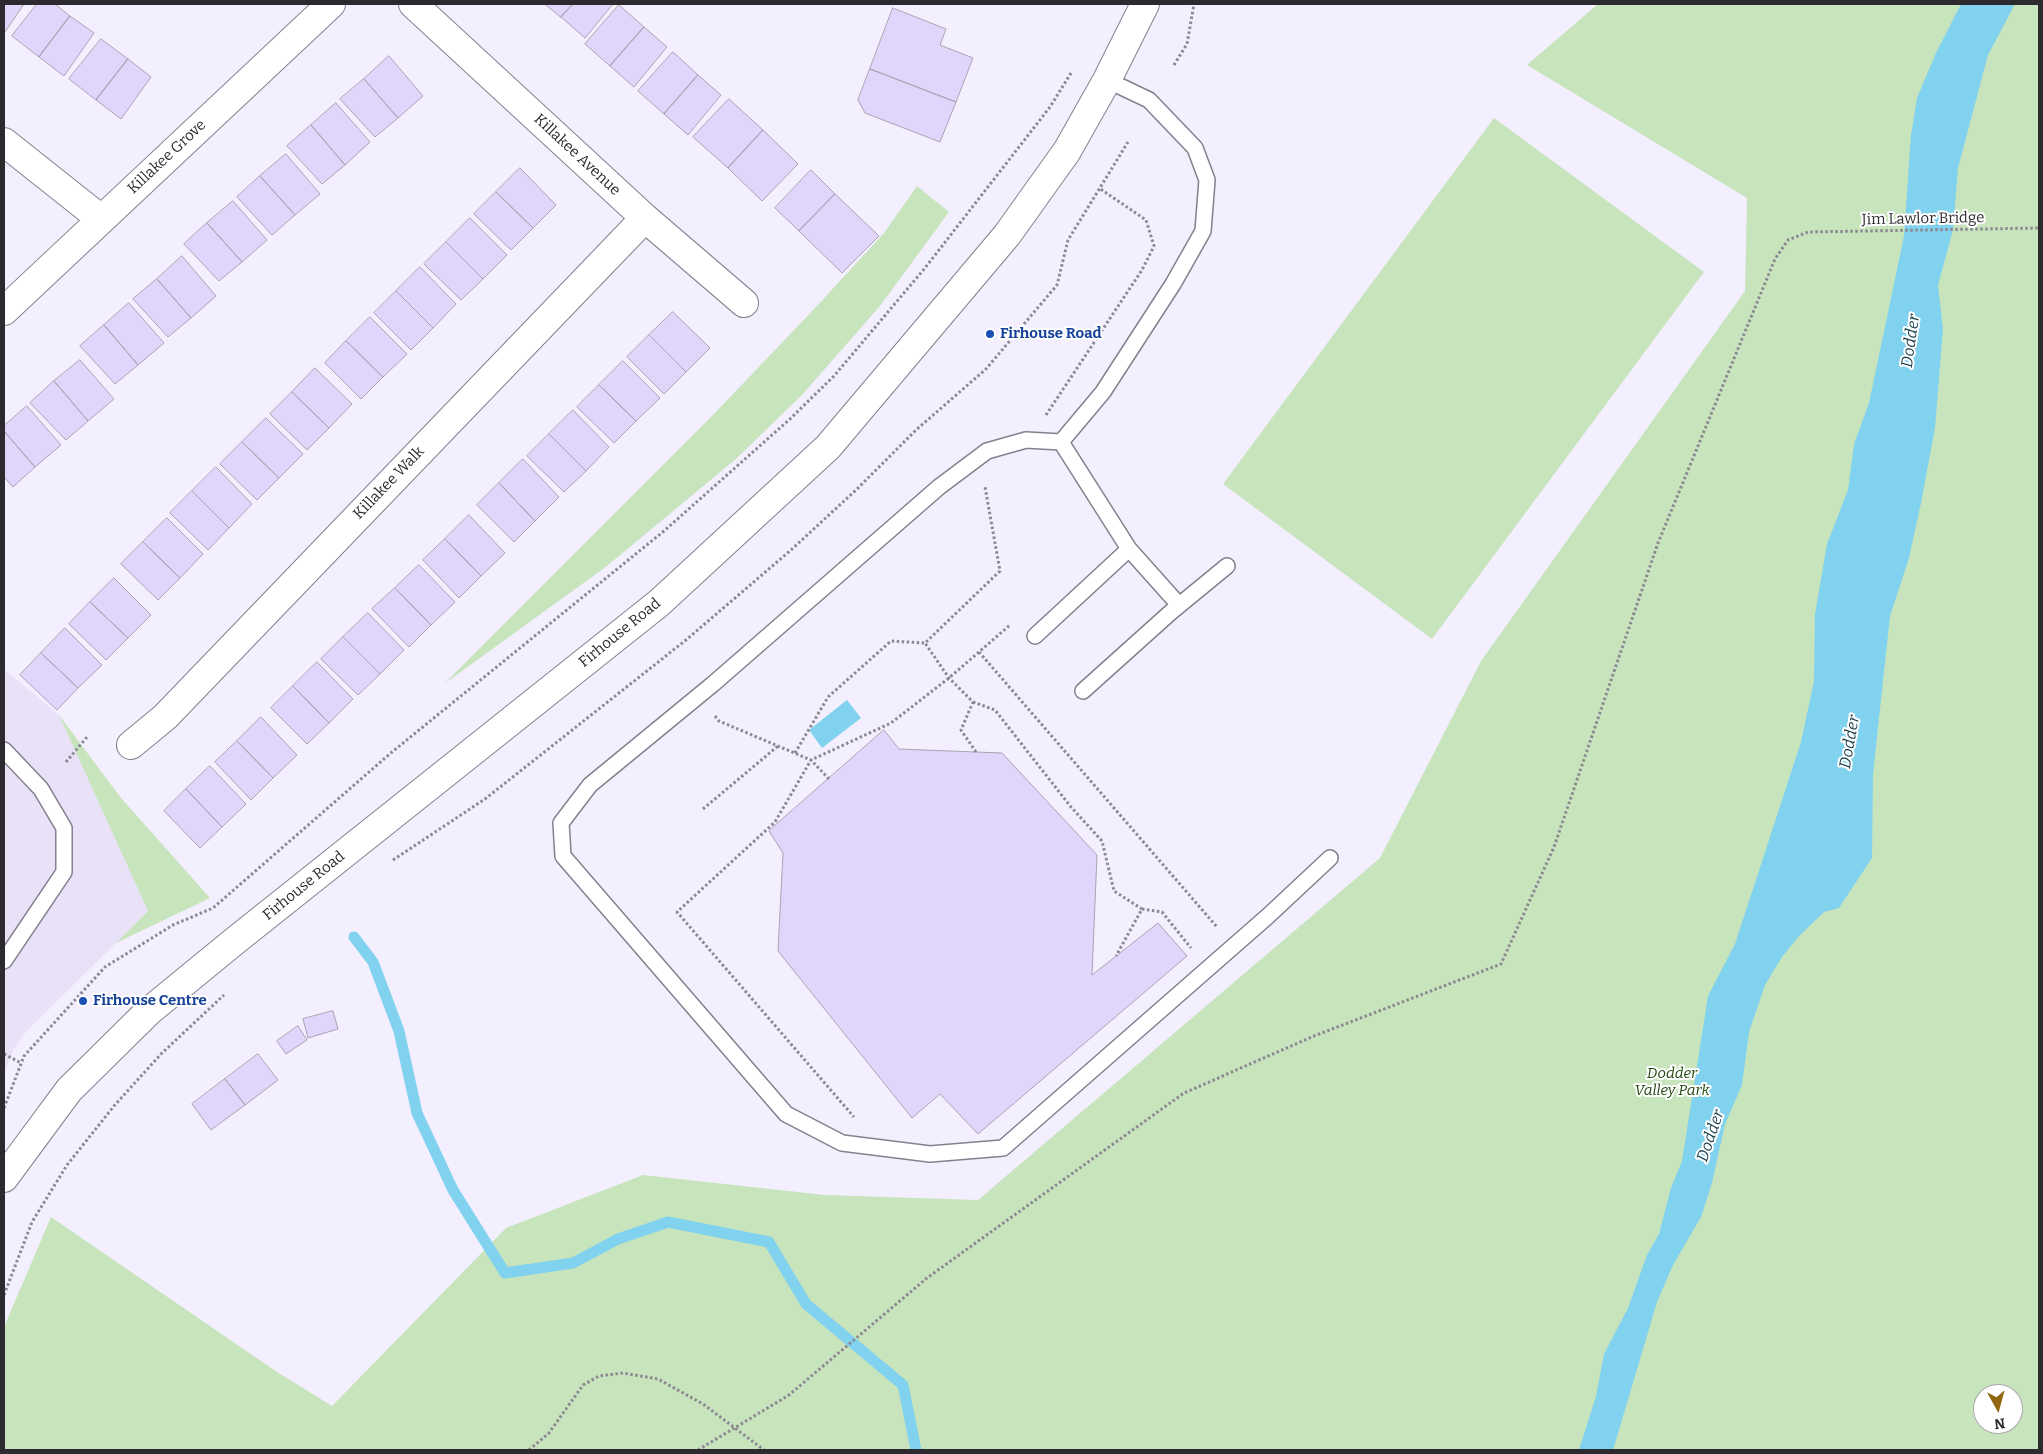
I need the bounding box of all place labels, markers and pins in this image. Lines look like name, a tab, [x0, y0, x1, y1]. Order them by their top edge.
place label: Firhouse Road	[1000, 325, 1102, 343]
marker: Firhouse Road	[984, 328, 996, 340]
place label: Firhouse Centre	[93, 992, 207, 1010]
marker: Firhouse Centre	[77, 995, 89, 1007]

